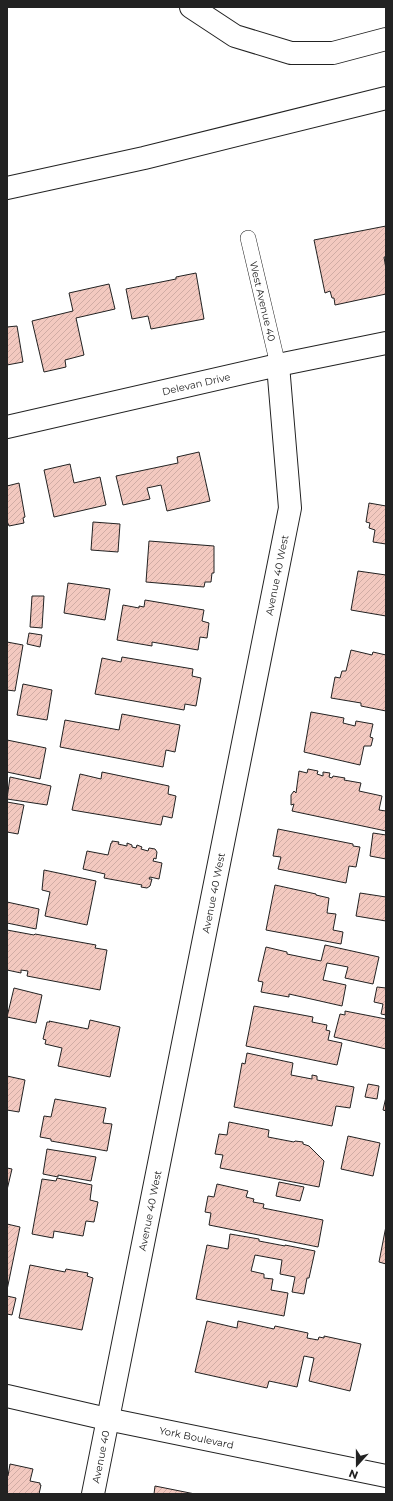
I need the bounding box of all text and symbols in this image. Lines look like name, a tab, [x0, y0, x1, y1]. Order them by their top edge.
street label: West Avenue 40	[247, 260, 278, 343]
street label: Delevan Drive	[161, 370, 232, 398]
street label: Avenue 40 West	[263, 534, 291, 617]
street label: Avenue 40 West	[199, 852, 228, 934]
street label: Avenue 40 West	[136, 1169, 165, 1252]
street label: York Boulevard	[158, 1424, 235, 1452]
street label: Avenue 40	[89, 1429, 113, 1484]
north arrow	[337, 1445, 377, 1485]
text: N	[347, 1466, 360, 1482]

